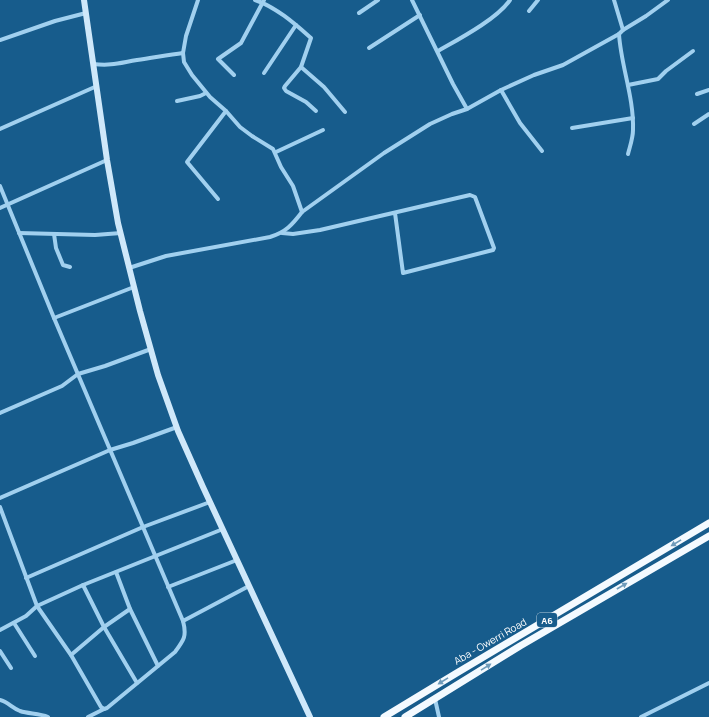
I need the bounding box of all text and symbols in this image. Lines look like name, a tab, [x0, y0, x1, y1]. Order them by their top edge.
one-way arrow	[670, 539, 682, 546]
one-way arrow	[616, 582, 628, 589]
road number: A6	[537, 613, 557, 627]
street label: Aba - Owerri Road	[451, 614, 529, 668]
one-way arrow	[481, 663, 491, 671]
one-way arrow	[437, 677, 449, 684]

